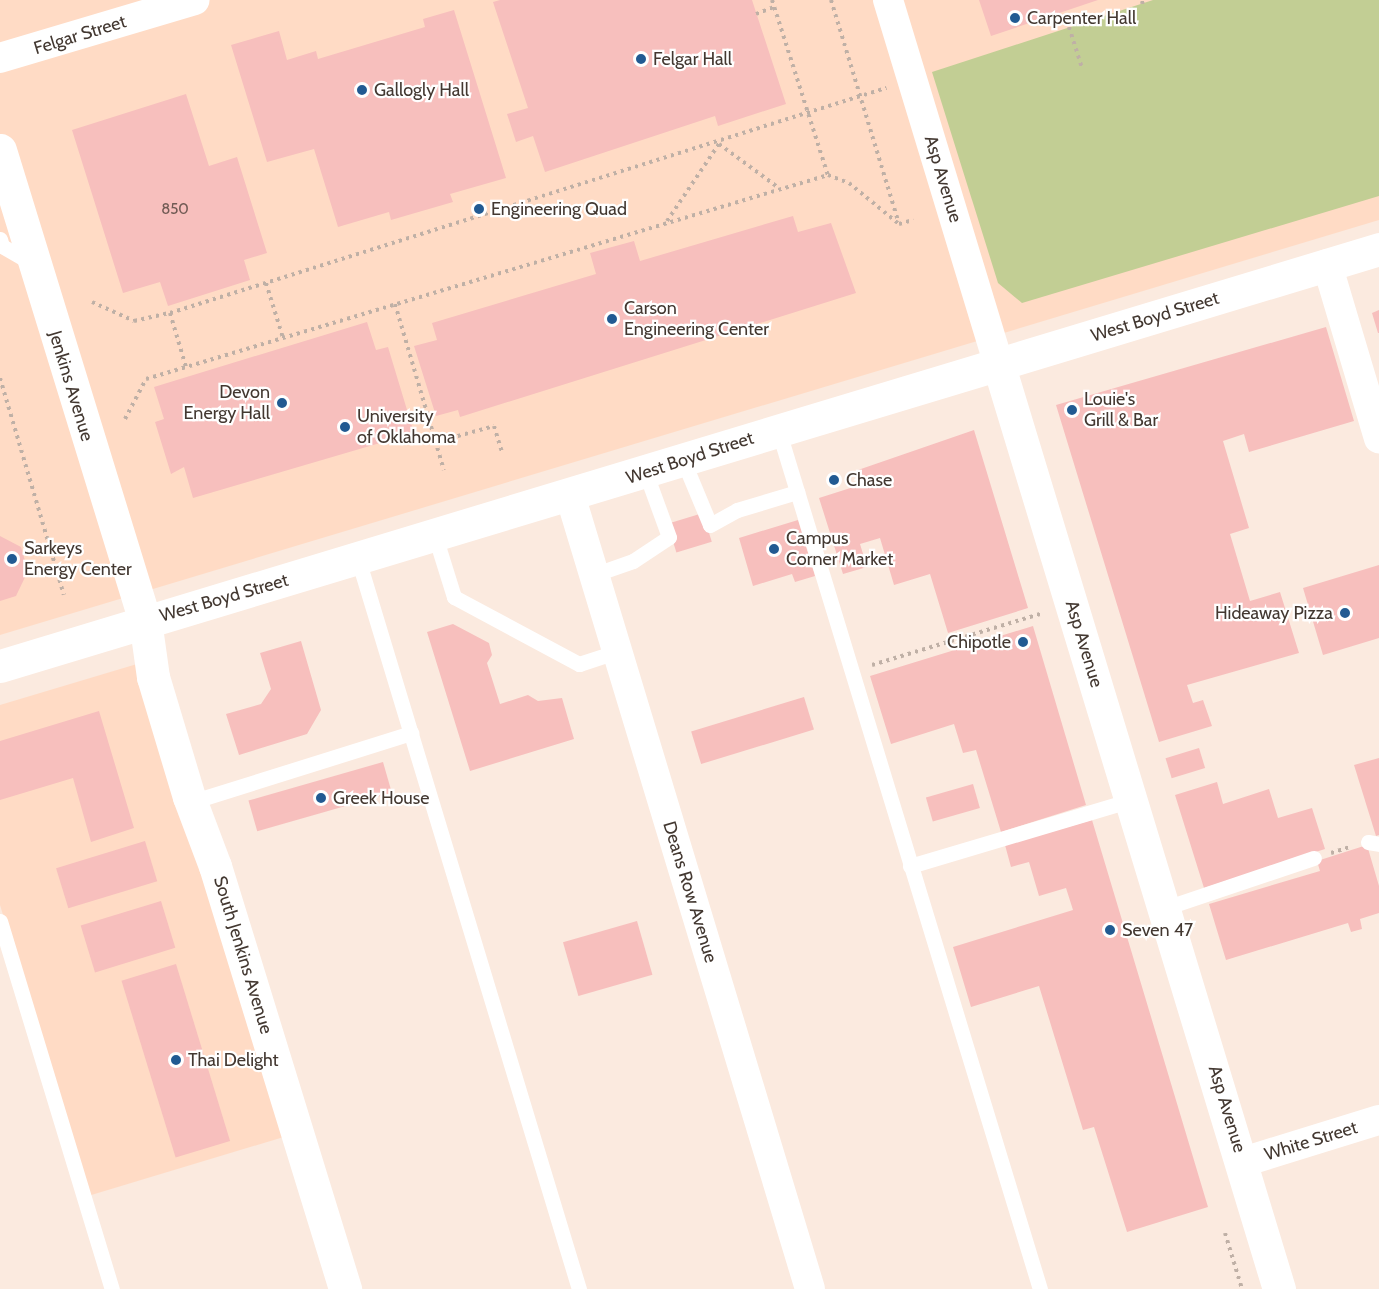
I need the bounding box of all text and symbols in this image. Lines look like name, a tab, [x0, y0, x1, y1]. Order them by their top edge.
place label: Carpenter Hall	[1027, 7, 1136, 29]
street label: Felgar Street	[31, 11, 129, 59]
marker: Carpenter Hall	[1008, 11, 1022, 25]
place label: Felgar Hall	[653, 48, 732, 70]
marker: Felgar Hall	[634, 52, 648, 66]
place label: Gallogly Hall	[374, 79, 469, 101]
marker: Gallogly Hall	[355, 83, 369, 97]
street label: Asp Avenue	[920, 133, 966, 225]
place label: Engineering Quad	[491, 198, 627, 220]
house number: 850	[161, 201, 189, 219]
marker: Engineering Quad	[472, 202, 486, 216]
street label: West Boyd Street	[1088, 287, 1222, 347]
place label: Carson Engineering Center	[624, 298, 769, 340]
marker: Carson Engineering Center	[605, 312, 619, 326]
street label: Jenkins Avenue	[44, 328, 98, 444]
place label: Devon Energy Hall	[184, 382, 270, 424]
place label: Louie's Grill & Bar	[1084, 389, 1158, 432]
marker: Devon Energy Hall	[275, 396, 289, 410]
marker: Louie's Grill & Bar	[1065, 403, 1079, 417]
place label: University of Oklahoma	[357, 406, 456, 448]
marker: University of Oklahoma	[338, 420, 352, 434]
street label: West Boyd Street	[624, 427, 756, 489]
place label: Chase	[846, 469, 892, 491]
marker: Chase	[827, 473, 841, 487]
place label: Campus Corner Market	[786, 528, 893, 570]
place label: Sarkeys Energy Center	[24, 538, 132, 580]
marker: Campus Corner Market	[767, 542, 781, 556]
marker: Sarkeys Energy Center	[5, 552, 19, 566]
street label: West Boyd Street	[157, 569, 291, 627]
street label: Asp Avenue	[1061, 598, 1107, 690]
place label: Hideaway Pizza	[1215, 602, 1333, 624]
marker: Hideaway Pizza	[1338, 606, 1352, 620]
place label: Chipotle	[947, 631, 1011, 653]
marker: Chipotle	[1016, 635, 1030, 649]
place label: Greek House	[333, 787, 429, 809]
marker: Greek House	[314, 791, 328, 805]
street label: Deans Row Avenue	[658, 819, 722, 965]
street label: South Jenkins Avenue	[209, 873, 277, 1037]
place label: Seven 47	[1122, 919, 1193, 941]
marker: Seven 47	[1103, 923, 1117, 937]
place label: Thai Delight	[188, 1049, 279, 1071]
marker: Thai Delight	[169, 1053, 183, 1067]
street label: Asp Avenue	[1204, 1063, 1250, 1155]
street label: White Street	[1262, 1117, 1360, 1165]

